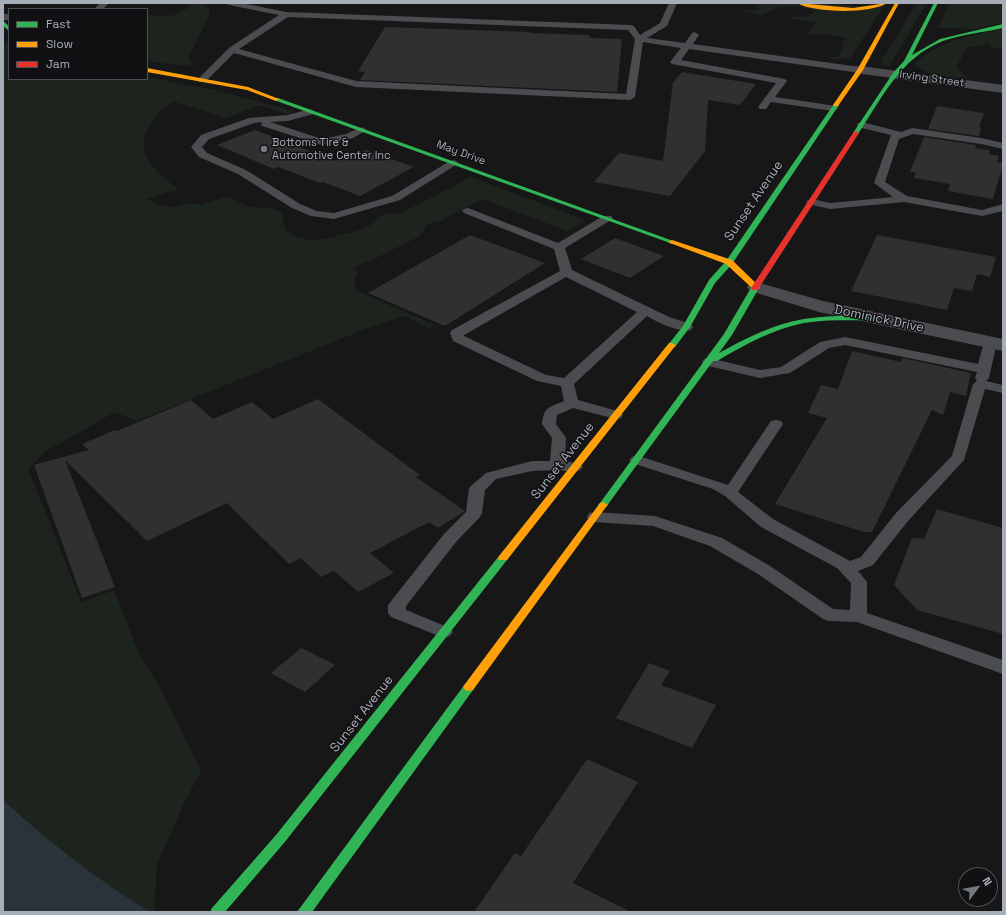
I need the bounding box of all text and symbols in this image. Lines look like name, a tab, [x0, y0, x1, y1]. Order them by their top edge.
legend	[8, 8, 148, 80]
text: Fast	[46, 16, 71, 32]
text: Slow	[46, 36, 73, 52]
text: Jam	[46, 56, 70, 72]
street label: Irving Street	[899, 68, 965, 90]
place label: Bottoms Tire & Automotive Center Inc	[272, 136, 391, 162]
street label: May Drive	[434, 138, 488, 168]
marker: Bottoms Tire & Automotive Center Inc	[259, 144, 269, 154]
street label: Sunset Avenue	[721, 158, 787, 244]
street label: Dominick Drive	[833, 302, 925, 336]
street label: Sunset Avenue	[528, 419, 598, 503]
street label: Sunset Avenue	[327, 672, 397, 756]
north arrow	[958, 867, 998, 907]
text: N	[979, 874, 995, 888]

